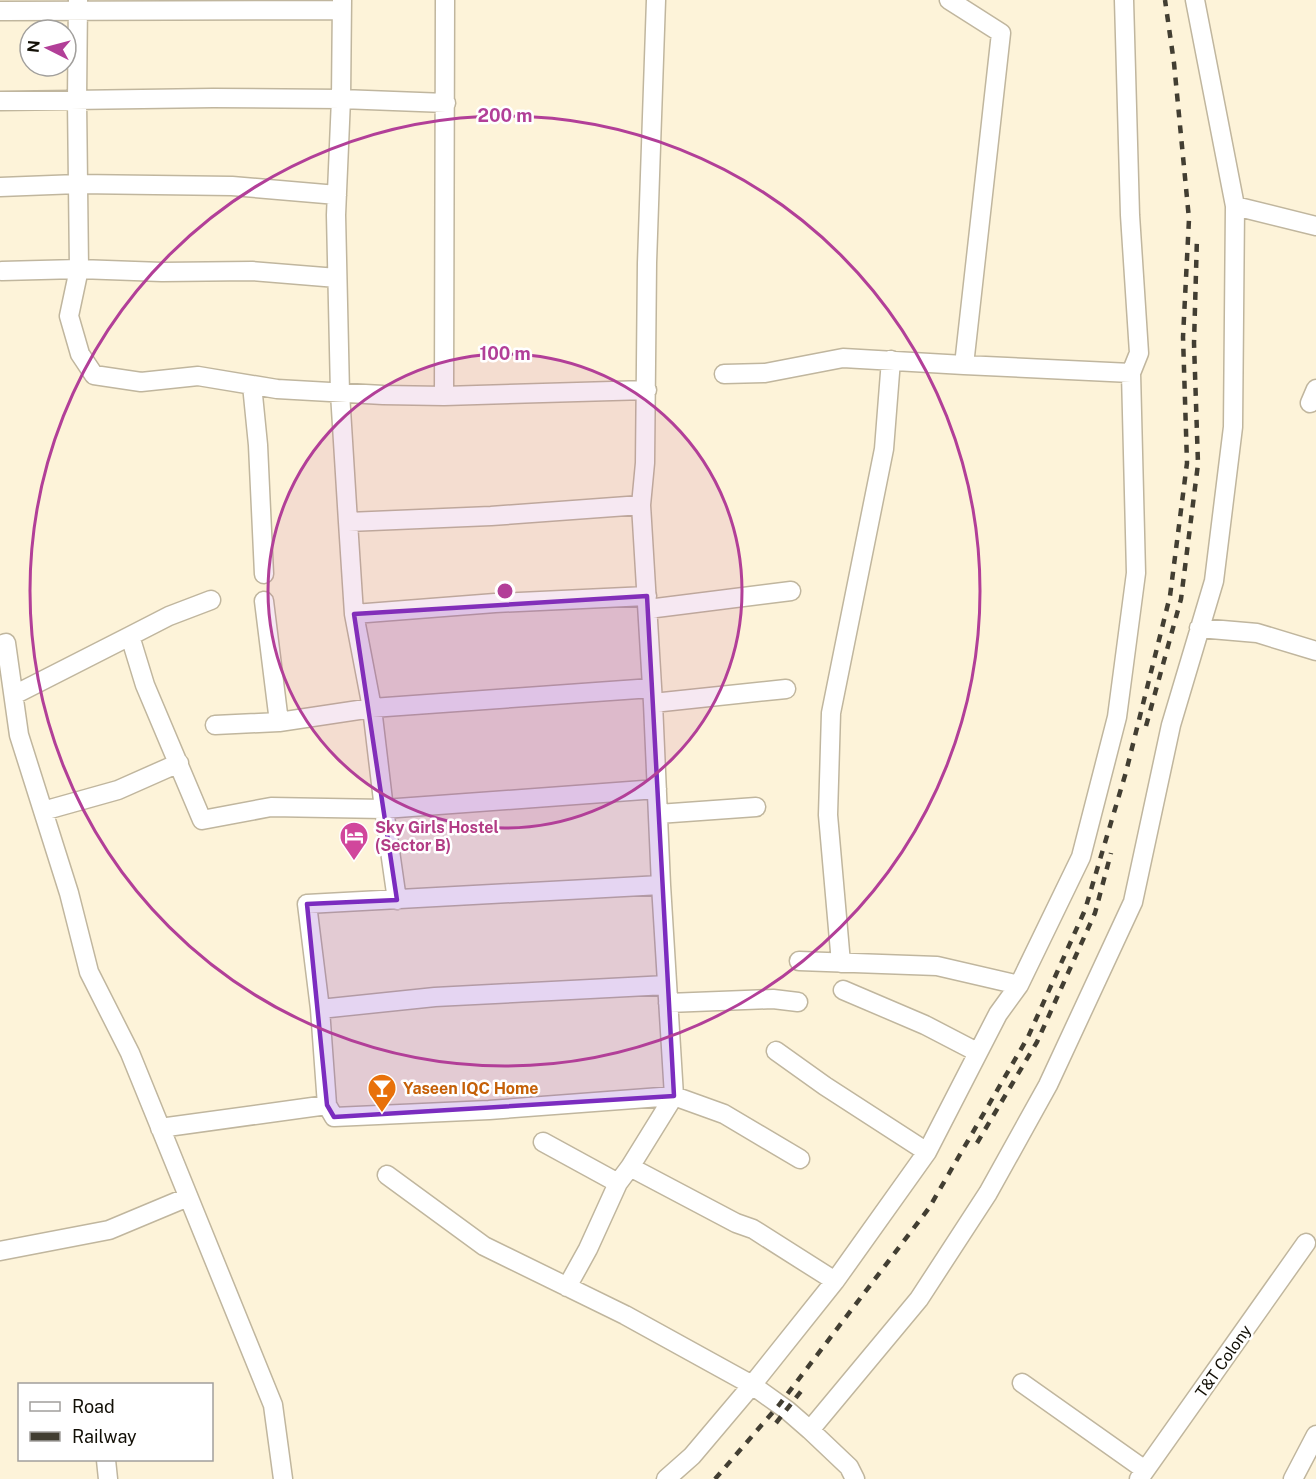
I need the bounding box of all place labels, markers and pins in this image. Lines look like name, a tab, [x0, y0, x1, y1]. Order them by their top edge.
centre of rings	[495, 581, 515, 601]
place label: Sky Girls Hostel (Sector B)	[375, 818, 499, 855]
hotel icon: Sky Girls Hostel (Sector B)	[338, 820, 370, 862]
bar icon: Yaseen IQC Home	[366, 1072, 398, 1114]
place label: Yaseen IQC Home	[403, 1079, 539, 1098]

